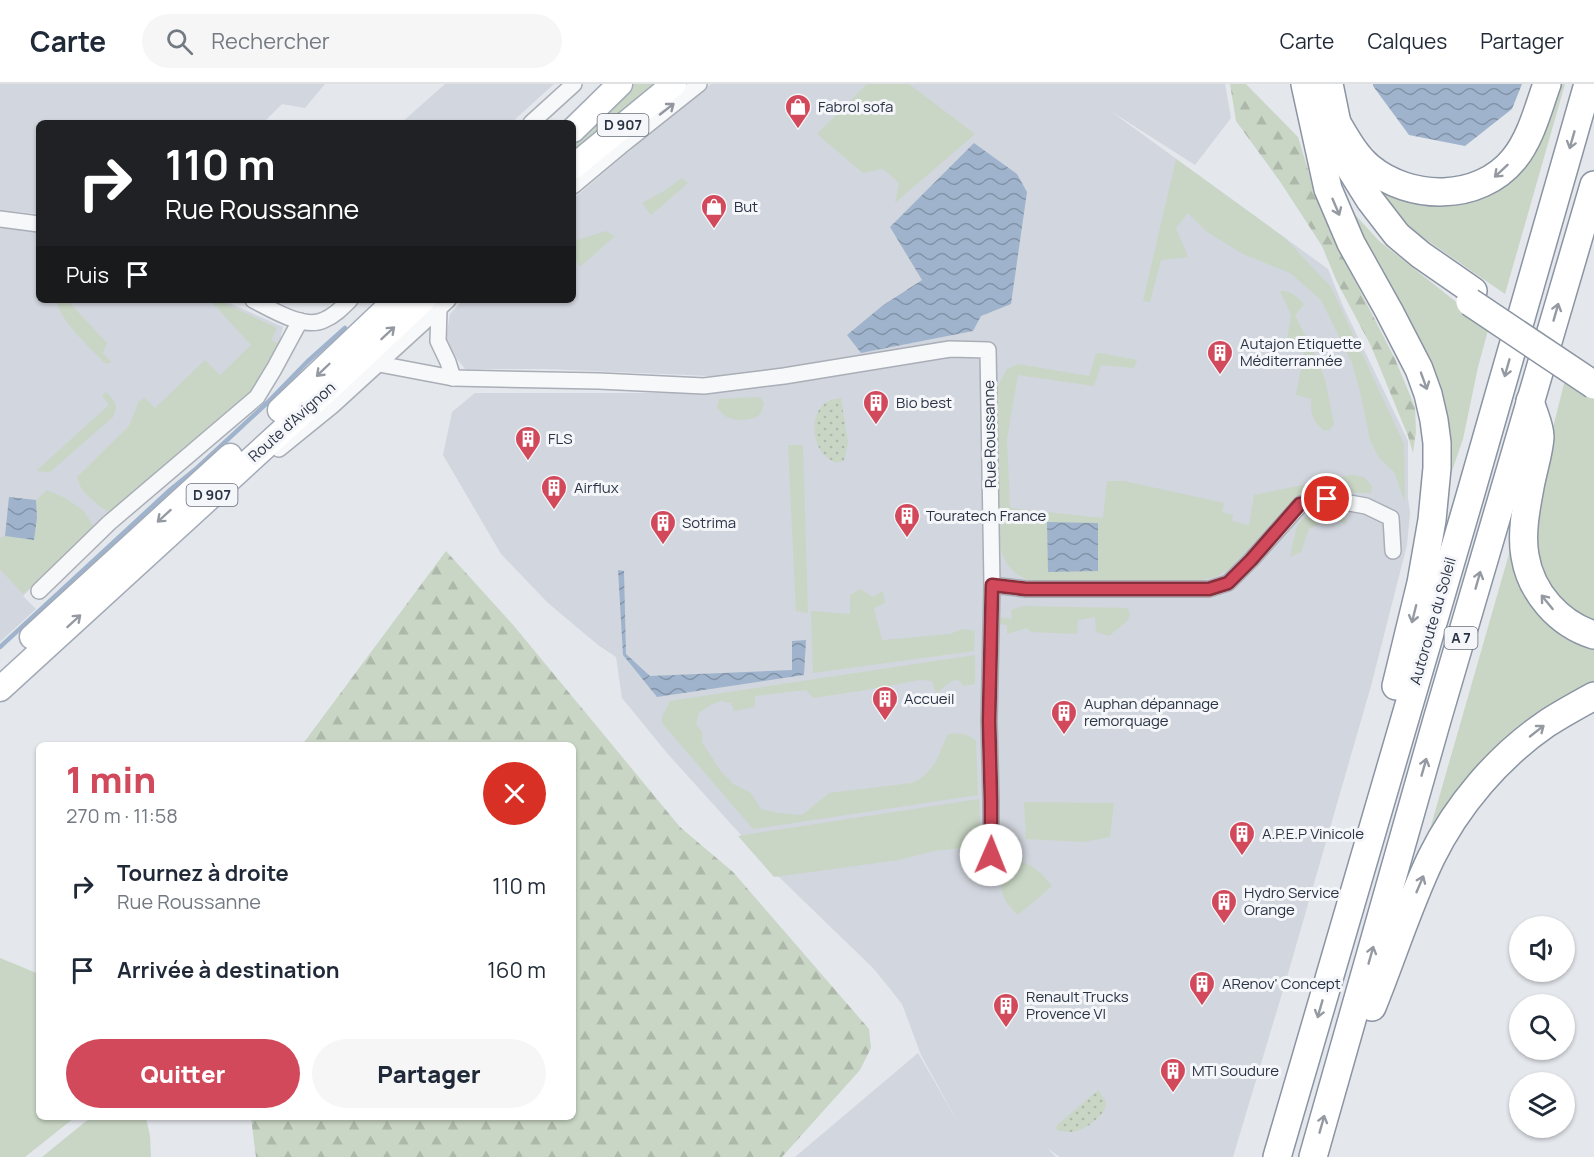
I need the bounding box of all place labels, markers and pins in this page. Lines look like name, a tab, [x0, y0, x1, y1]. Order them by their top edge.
shop icon: Fabrol sofa	[783, 92, 813, 130]
place label: Fabrol sofa	[818, 96, 893, 117]
shop icon: But	[699, 192, 729, 230]
place label: But	[734, 196, 758, 217]
place label: Autajon Etiquette Méditerrannée	[1240, 333, 1362, 371]
building icon: Autajon Etiquette Méditerrannée	[1205, 338, 1235, 376]
building icon: Bio best	[861, 388, 891, 426]
place label: Bio best	[896, 392, 952, 413]
building icon: FLS	[513, 424, 543, 462]
place label: FLS	[548, 428, 572, 449]
building icon: Airflux	[539, 473, 569, 511]
pin	[1301, 473, 1352, 524]
place label: Airflux	[574, 477, 619, 498]
building icon: Touratech France	[892, 501, 922, 539]
place label: Touratech France	[926, 505, 1047, 526]
building icon: Sotrima	[648, 508, 678, 546]
place label: Sotrima	[682, 512, 736, 533]
building icon: Accueil	[870, 684, 900, 722]
place label: Accueil	[904, 688, 955, 709]
place label: Auphan dépannage remorquage	[1084, 693, 1219, 731]
building icon: Auphan dépannage remorquage	[1049, 698, 1079, 736]
building icon: A.P.E.P Vinicole	[1227, 819, 1257, 857]
place label: A.P.E.P Vinicole	[1262, 823, 1364, 844]
place label: Hydro Service Orange	[1244, 882, 1340, 920]
building icon: Hydro Service Orange	[1209, 887, 1239, 925]
building icon: ARenov' Concept	[1187, 969, 1217, 1007]
place label: ARenov' Concept	[1222, 973, 1341, 994]
place label: Renault Trucks Provence VI	[1026, 986, 1129, 1024]
building icon: Renault Trucks Provence VI	[991, 991, 1021, 1029]
building icon: MTI Soudure	[1158, 1056, 1188, 1094]
place label: MTI Soudure	[1192, 1060, 1279, 1081]

